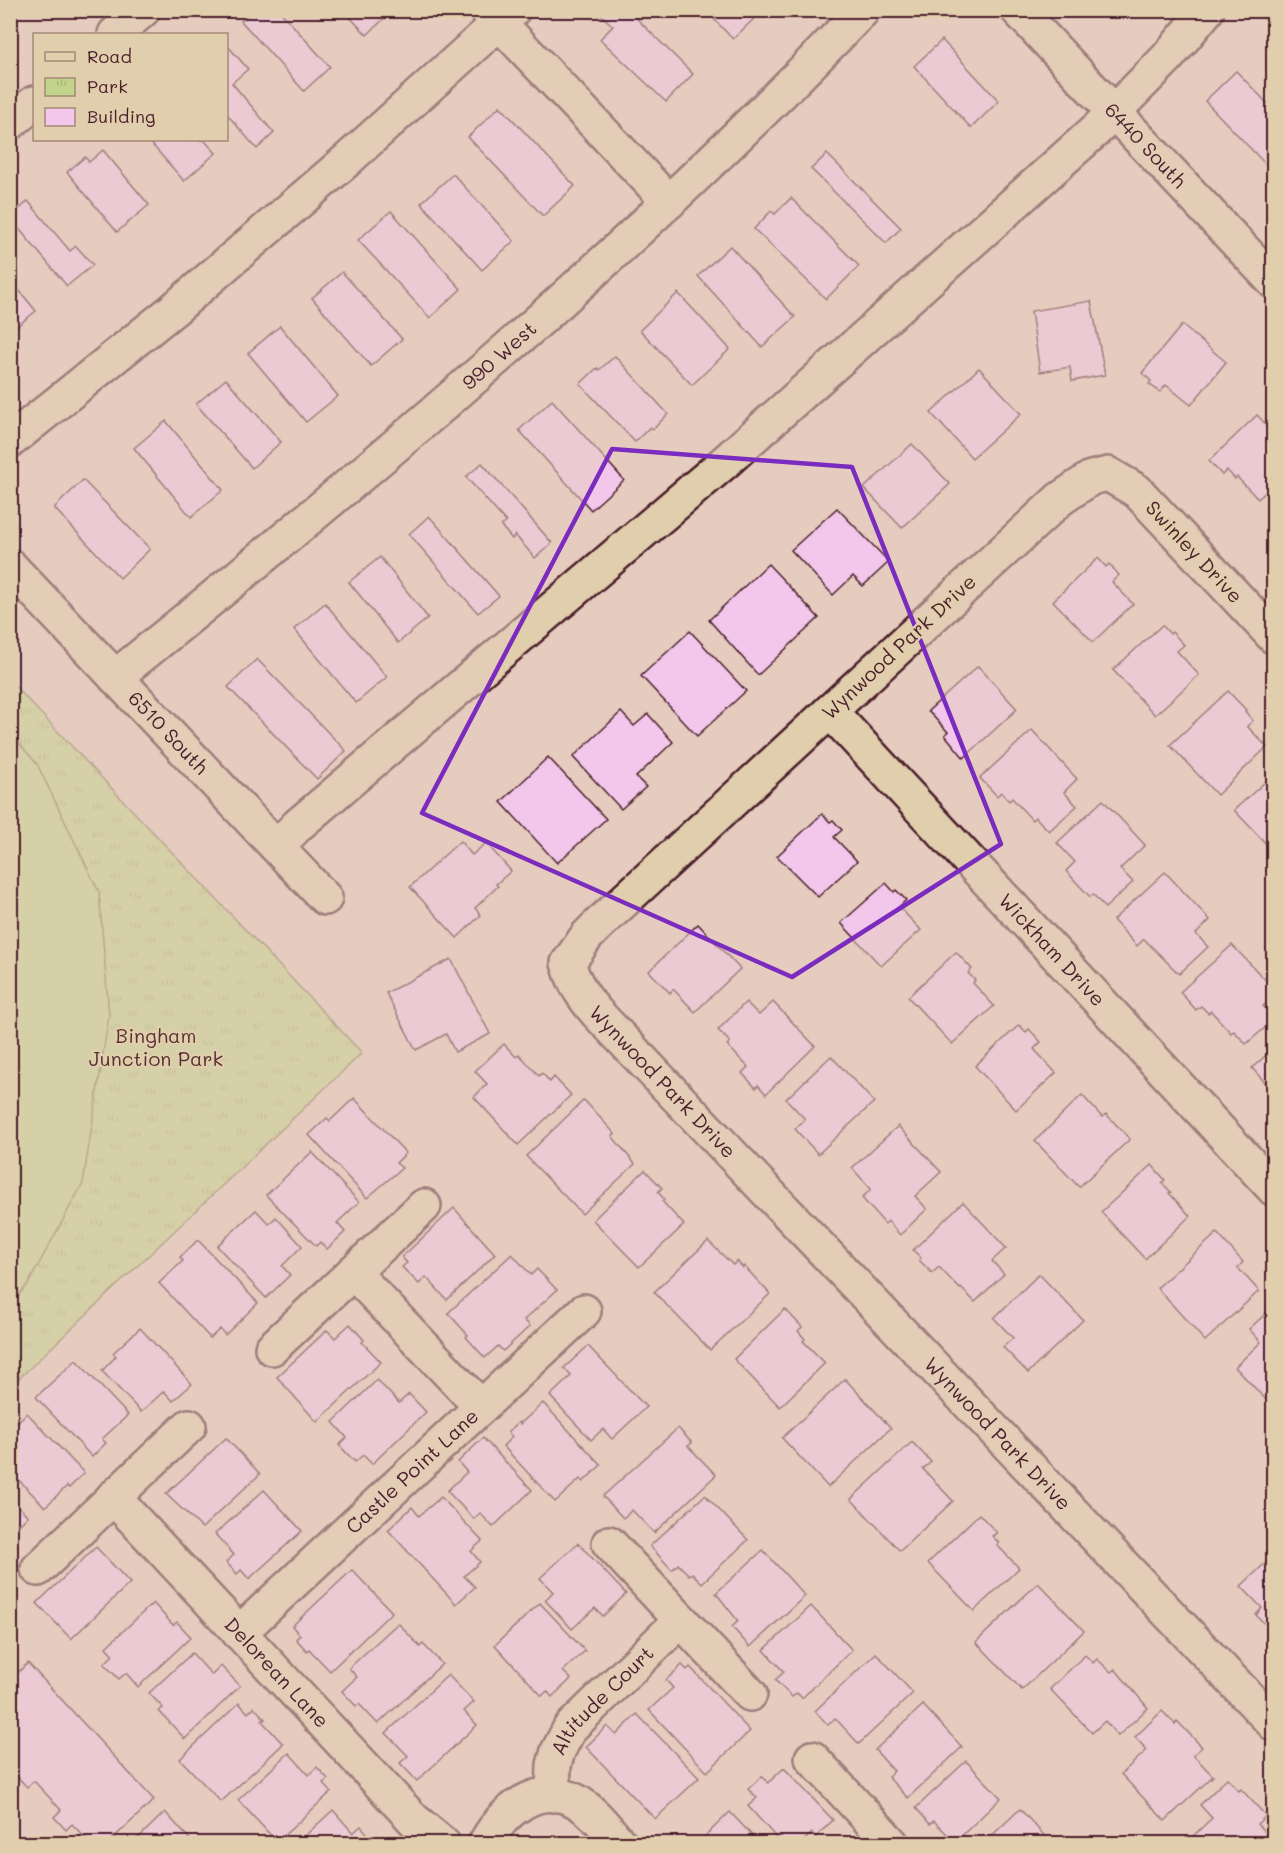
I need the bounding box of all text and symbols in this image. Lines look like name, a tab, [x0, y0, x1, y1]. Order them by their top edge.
legend	[33, 33, 228, 141]
text: Road	[87, 44, 132, 68]
text: Park	[87, 74, 128, 98]
street label: 6440 South	[1100, 96, 1193, 193]
text: Building	[87, 104, 155, 128]
street label: 990 West	[456, 315, 541, 395]
street label: Swinley Drive	[1141, 495, 1249, 608]
street label: Wynwood Park Drive	[816, 568, 981, 725]
street label: 6510 South	[123, 685, 215, 779]
street label: Wickham Drive	[994, 887, 1111, 1011]
street label: Wynwood Park Drive	[584, 999, 742, 1163]
park label: Bingham Junction Park	[89, 1022, 223, 1071]
street label: Wynwood Park Drive	[919, 1351, 1077, 1515]
street label: Castle Point Lane	[340, 1402, 483, 1539]
street label: Delorean Lane	[219, 1611, 335, 1733]
street label: Altitude Court	[544, 1640, 659, 1759]

